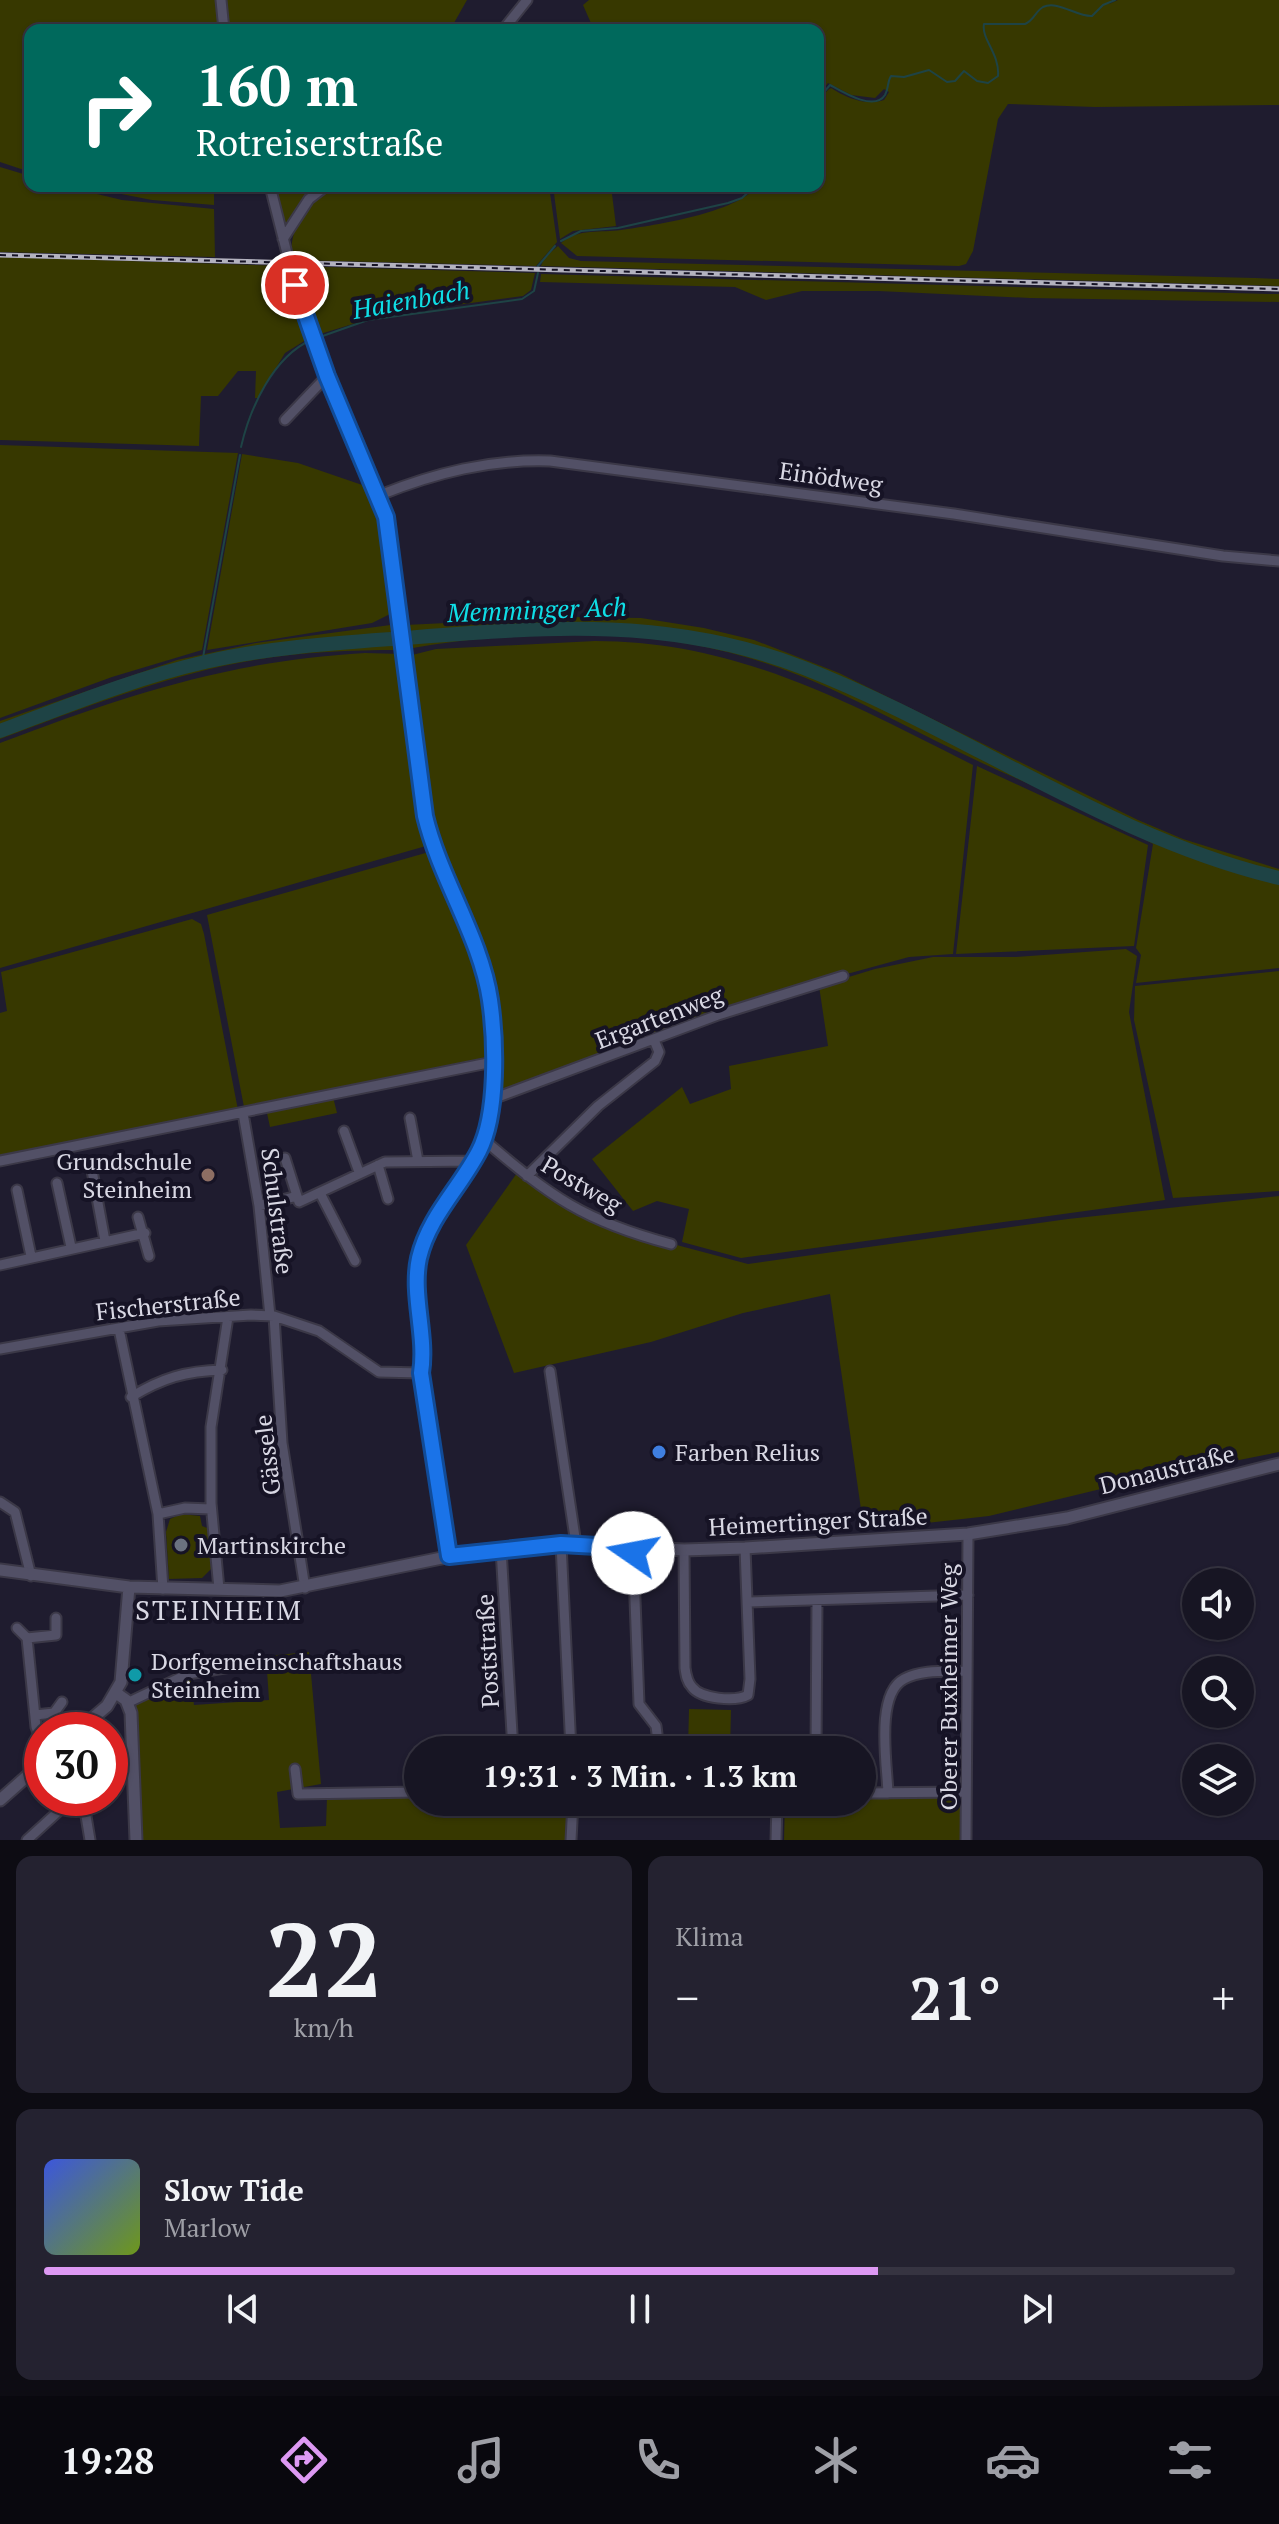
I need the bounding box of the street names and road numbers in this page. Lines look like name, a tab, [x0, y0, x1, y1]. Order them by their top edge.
street label: Einödweg	[777, 454, 885, 500]
street label: Ergartenweg	[591, 978, 728, 1056]
street label: Schulstraße	[254, 1146, 302, 1276]
street label: Postweg	[536, 1148, 628, 1220]
street label: Fischerstraße	[94, 1280, 242, 1328]
street label: Gässele	[246, 1413, 288, 1497]
street label: Donaustraße	[1096, 1437, 1238, 1501]
street label: Heimertinger Straße	[708, 1499, 928, 1543]
street label: Oberer Buxheimer Weg	[932, 1563, 964, 1811]
street label: Poststraße	[468, 1593, 506, 1709]

